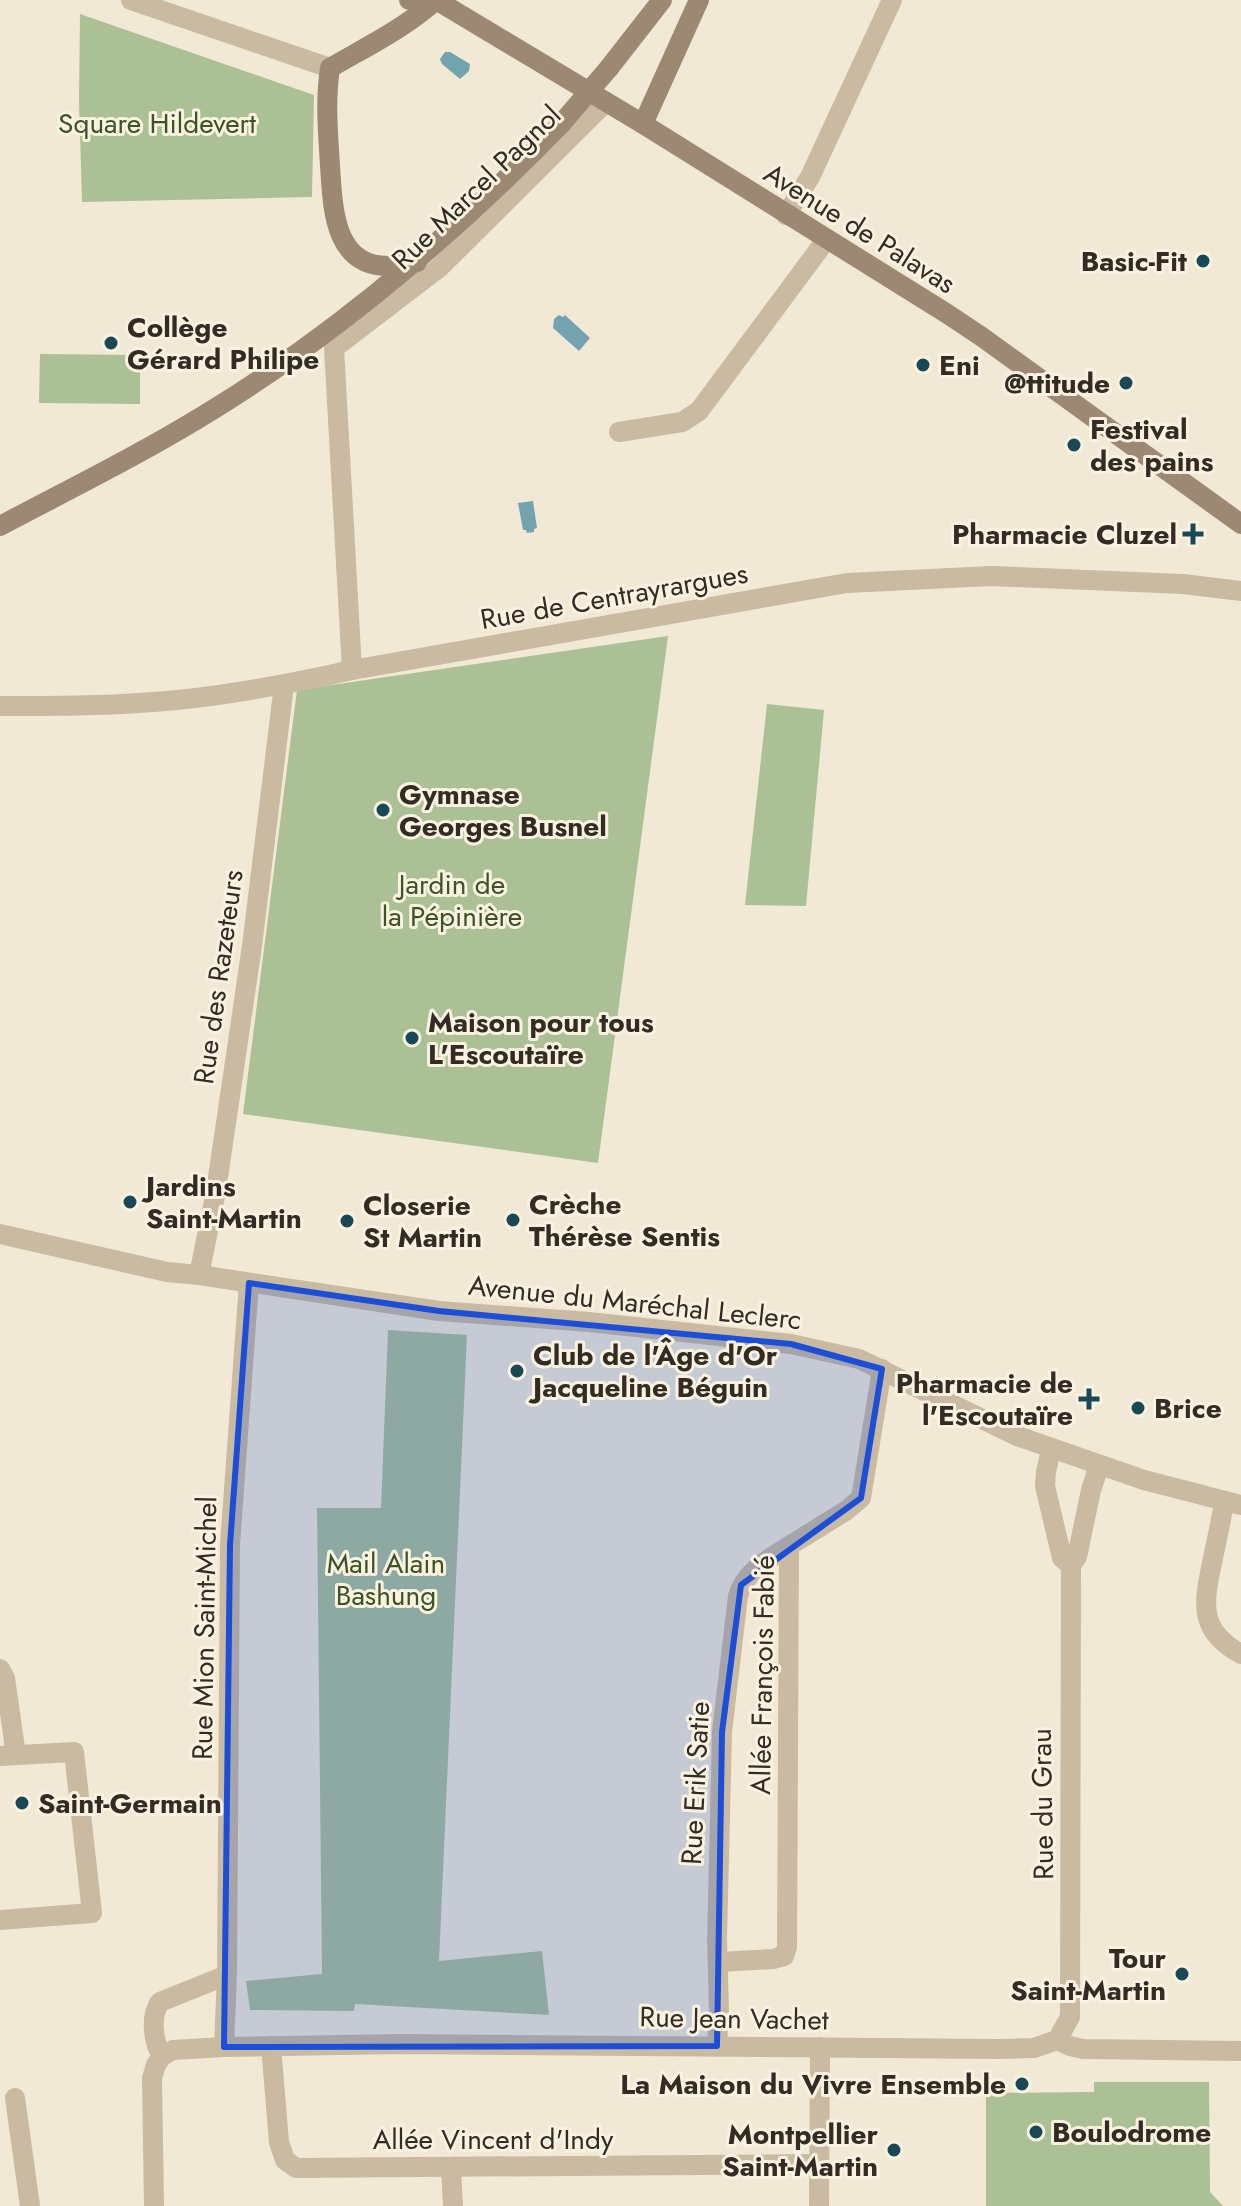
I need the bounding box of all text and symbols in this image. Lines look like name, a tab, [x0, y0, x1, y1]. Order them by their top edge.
street label: Rue Marcel Pagnol	[382, 96, 570, 279]
park label: Square Hildevert	[58, 103, 256, 144]
street label: Avenue de Palavas	[756, 153, 964, 304]
place label: Basic-Fit	[1081, 241, 1187, 282]
marker: Basic-Fit	[1194, 252, 1212, 270]
place label: Collège Gérard Philipe	[127, 307, 319, 380]
marker: Collège Gérard Philipe	[102, 334, 120, 352]
place label: Eni	[939, 345, 980, 386]
marker: Eni	[914, 356, 932, 374]
place label: @ttitude	[1005, 363, 1110, 404]
marker: @ttitude	[1117, 374, 1135, 392]
place label: Festival des pains	[1090, 409, 1214, 482]
marker: Festival des pains	[1065, 436, 1083, 454]
place label: Pharmacie Cluzel	[952, 514, 1177, 555]
marker: Pharmacie Cluzel	[1184, 525, 1202, 543]
street label: Rue de Centrayrargues	[477, 553, 751, 640]
place label: Gymnase Georges Busnel	[399, 774, 607, 847]
marker: Gymnase Georges Busnel	[374, 801, 392, 819]
park label: Jardin de la Pépinière	[382, 864, 522, 937]
street label: Rue des Razeteurs	[183, 867, 254, 1087]
place label: Maison pour tous L'Escoutaïre	[428, 1002, 654, 1075]
marker: Maison pour tous L'Escoutaïre	[403, 1029, 421, 1047]
place label: Jardins Saint-Martin	[141, 1166, 302, 1239]
place label: Crèche Thérèse Sentis	[529, 1184, 720, 1257]
place label: Closerie St Martin	[363, 1185, 482, 1258]
marker: Jardins Saint-Martin	[121, 1193, 139, 1211]
marker: Crèche Thérèse Sentis	[504, 1211, 522, 1229]
marker: Closerie St Martin	[338, 1212, 356, 1230]
street label: Avenue du Maréchal Leclerc	[466, 1265, 804, 1340]
place label: Club de l'Âge d'Or Jacqueline Béguin	[528, 1335, 778, 1408]
marker: Club de l'Âge d'Or Jacqueline Béguin	[508, 1362, 526, 1380]
place label: Pharmacie de l'Escoutaïre	[896, 1363, 1073, 1436]
place label: Brice	[1154, 1388, 1222, 1429]
marker: Pharmacie de l'Escoutaïre	[1080, 1390, 1098, 1408]
marker: Brice	[1129, 1399, 1147, 1417]
street label: Rue Mion Saint-Michel	[182, 1496, 227, 1760]
park label: Mail Alain Bashung	[327, 1543, 445, 1616]
street label: Allée François Fabié	[740, 1555, 785, 1795]
street label: Rue Erik Satie	[671, 1700, 720, 1866]
street label: Rue du Grau	[1021, 1728, 1064, 1880]
place label: Saint-Germain	[38, 1783, 222, 1824]
marker: Saint-Germain	[13, 1794, 31, 1812]
place label: Tour Saint-Martin	[1010, 1938, 1166, 2011]
marker: Tour Saint-Martin	[1173, 1965, 1191, 1983]
street label: Rue Jean Vachet	[639, 1996, 829, 2041]
place label: La Maison du Vivre Ensemble	[620, 2064, 1006, 2105]
marker: La Maison du Vivre Ensemble	[1013, 2075, 1031, 2093]
place label: Boulodrome	[1052, 2112, 1211, 2153]
place label: Montpellier Saint-Martin	[722, 2114, 878, 2187]
street label: Allée Vincent d'Indy	[373, 2119, 614, 2160]
marker: Boulodrome	[1027, 2123, 1045, 2141]
marker: Montpellier Saint-Martin	[885, 2141, 903, 2159]

